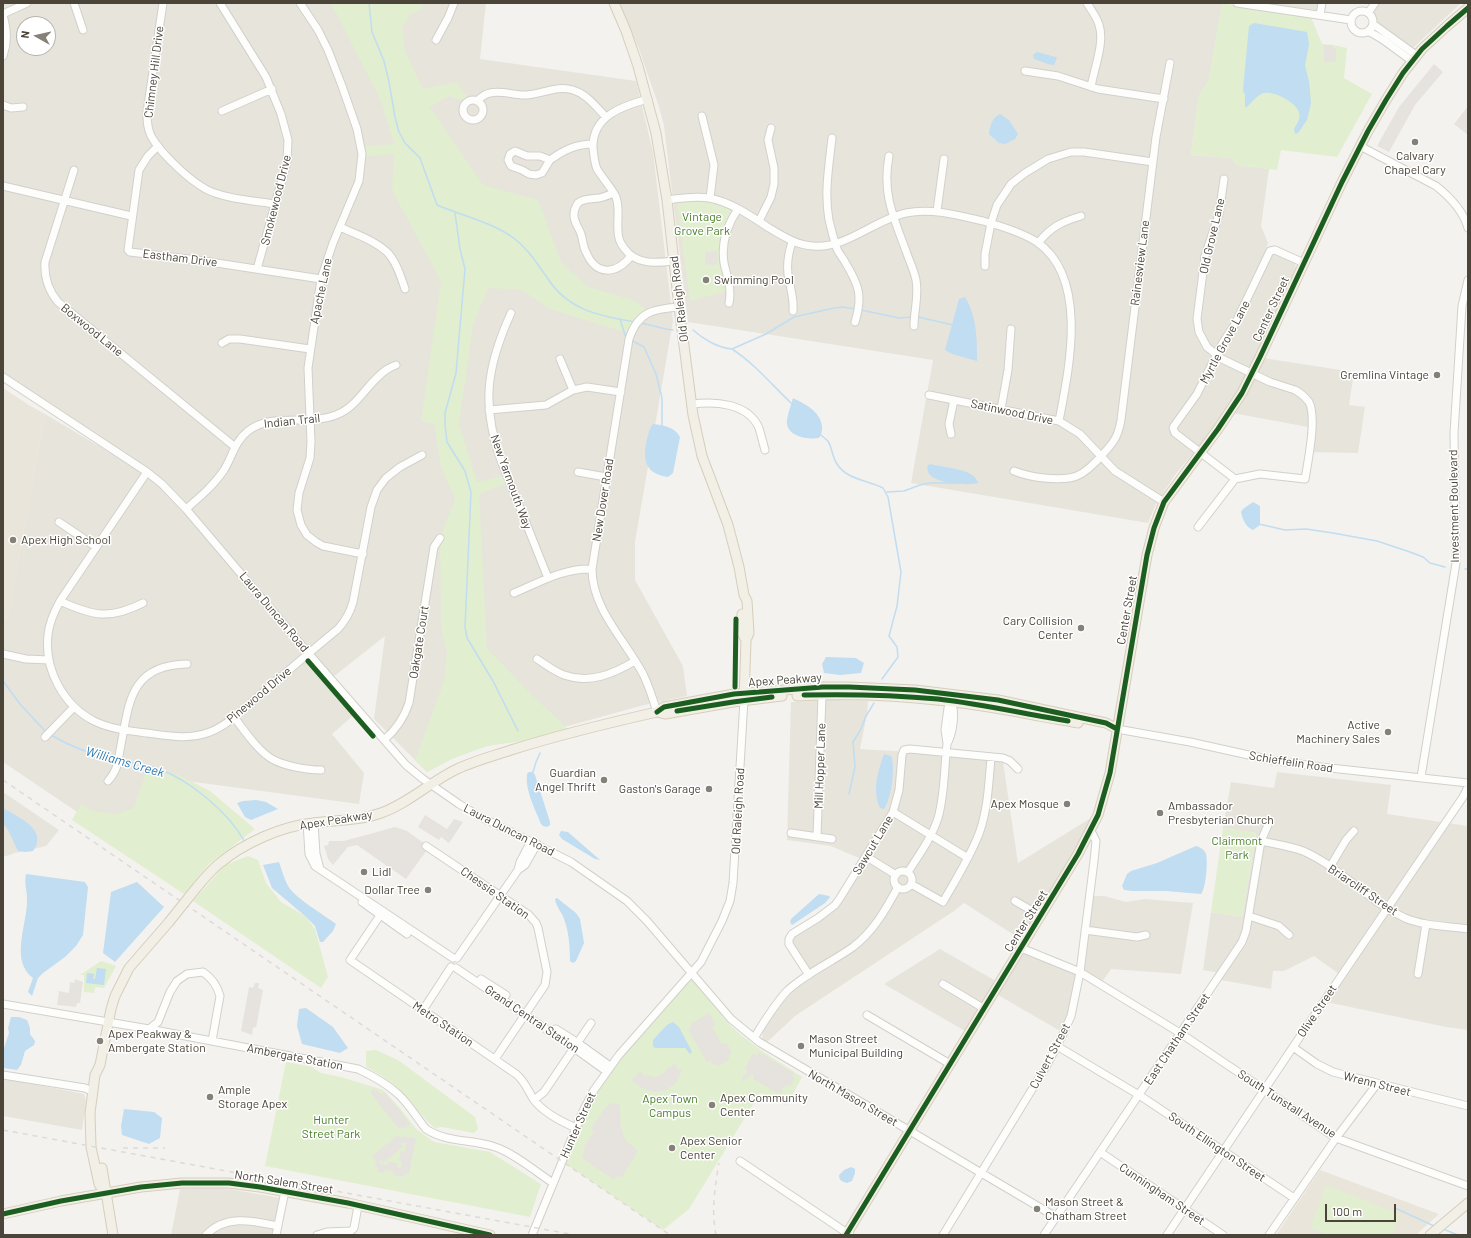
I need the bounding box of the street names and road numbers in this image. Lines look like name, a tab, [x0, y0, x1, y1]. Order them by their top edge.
street label: Chimney Hill Drive	[141, 25, 167, 119]
street label: Smokewood Drive	[258, 153, 294, 247]
street label: Old Grove Lane	[1196, 197, 1228, 275]
street label: Rainesview Lane	[1128, 219, 1152, 307]
street label: Eastham Drive	[142, 246, 218, 270]
street label: Old Raleigh Road	[667, 255, 691, 343]
street label: Apache Lane	[307, 257, 335, 325]
street label: Center Street	[1250, 274, 1292, 344]
street label: Myrtle Grove Lane	[1197, 298, 1253, 386]
street label: Boxwood Lane	[58, 301, 126, 359]
street label: Satinwood Drive	[969, 396, 1055, 428]
street label: Indian Trail	[263, 411, 321, 431]
street label: New Yarmouth Way	[487, 433, 535, 531]
street label: Investment Boulevard	[1446, 449, 1462, 563]
street label: New Dover Road	[589, 457, 617, 543]
street label: Laura Duncan Road	[236, 569, 312, 655]
street label: Center Street	[1114, 574, 1140, 646]
street label: Oakgate Court	[406, 604, 432, 680]
street label: Pinewood Drive	[224, 664, 294, 726]
street label: Apex Peakway	[748, 670, 822, 690]
street label: Mill Hopper Lane	[811, 723, 829, 809]
street label: Schieffelin Road	[1248, 748, 1334, 776]
street label: Old Raleigh Road	[729, 767, 747, 855]
street label: Laura Duncan Road	[461, 801, 557, 859]
street label: Apex Peakway	[298, 807, 374, 833]
street label: Sawcut Lane	[850, 813, 896, 877]
street label: Briarcliff Street	[1325, 861, 1401, 919]
street label: Chessie Station	[458, 864, 532, 922]
street label: Center Street	[1001, 887, 1051, 955]
street label: Grand Central Station	[482, 982, 582, 1056]
street label: Olive Street	[1294, 982, 1340, 1040]
street label: East Chatham Street	[1141, 990, 1213, 1088]
street label: Metro Station	[410, 998, 476, 1050]
street label: Culvert Street	[1027, 1021, 1073, 1091]
street label: Ambergate Station	[246, 1041, 344, 1073]
street label: North Mason Street	[806, 1066, 900, 1130]
street label: South Tunstall Avenue	[1235, 1067, 1339, 1141]
street label: Wrenn Street	[1342, 1069, 1412, 1099]
street label: Hunter Street	[557, 1090, 599, 1160]
street label: South Ellington Street	[1166, 1109, 1268, 1185]
street label: Cunningham Street	[1116, 1160, 1208, 1228]
street label: North Salem Street	[234, 1167, 334, 1197]

